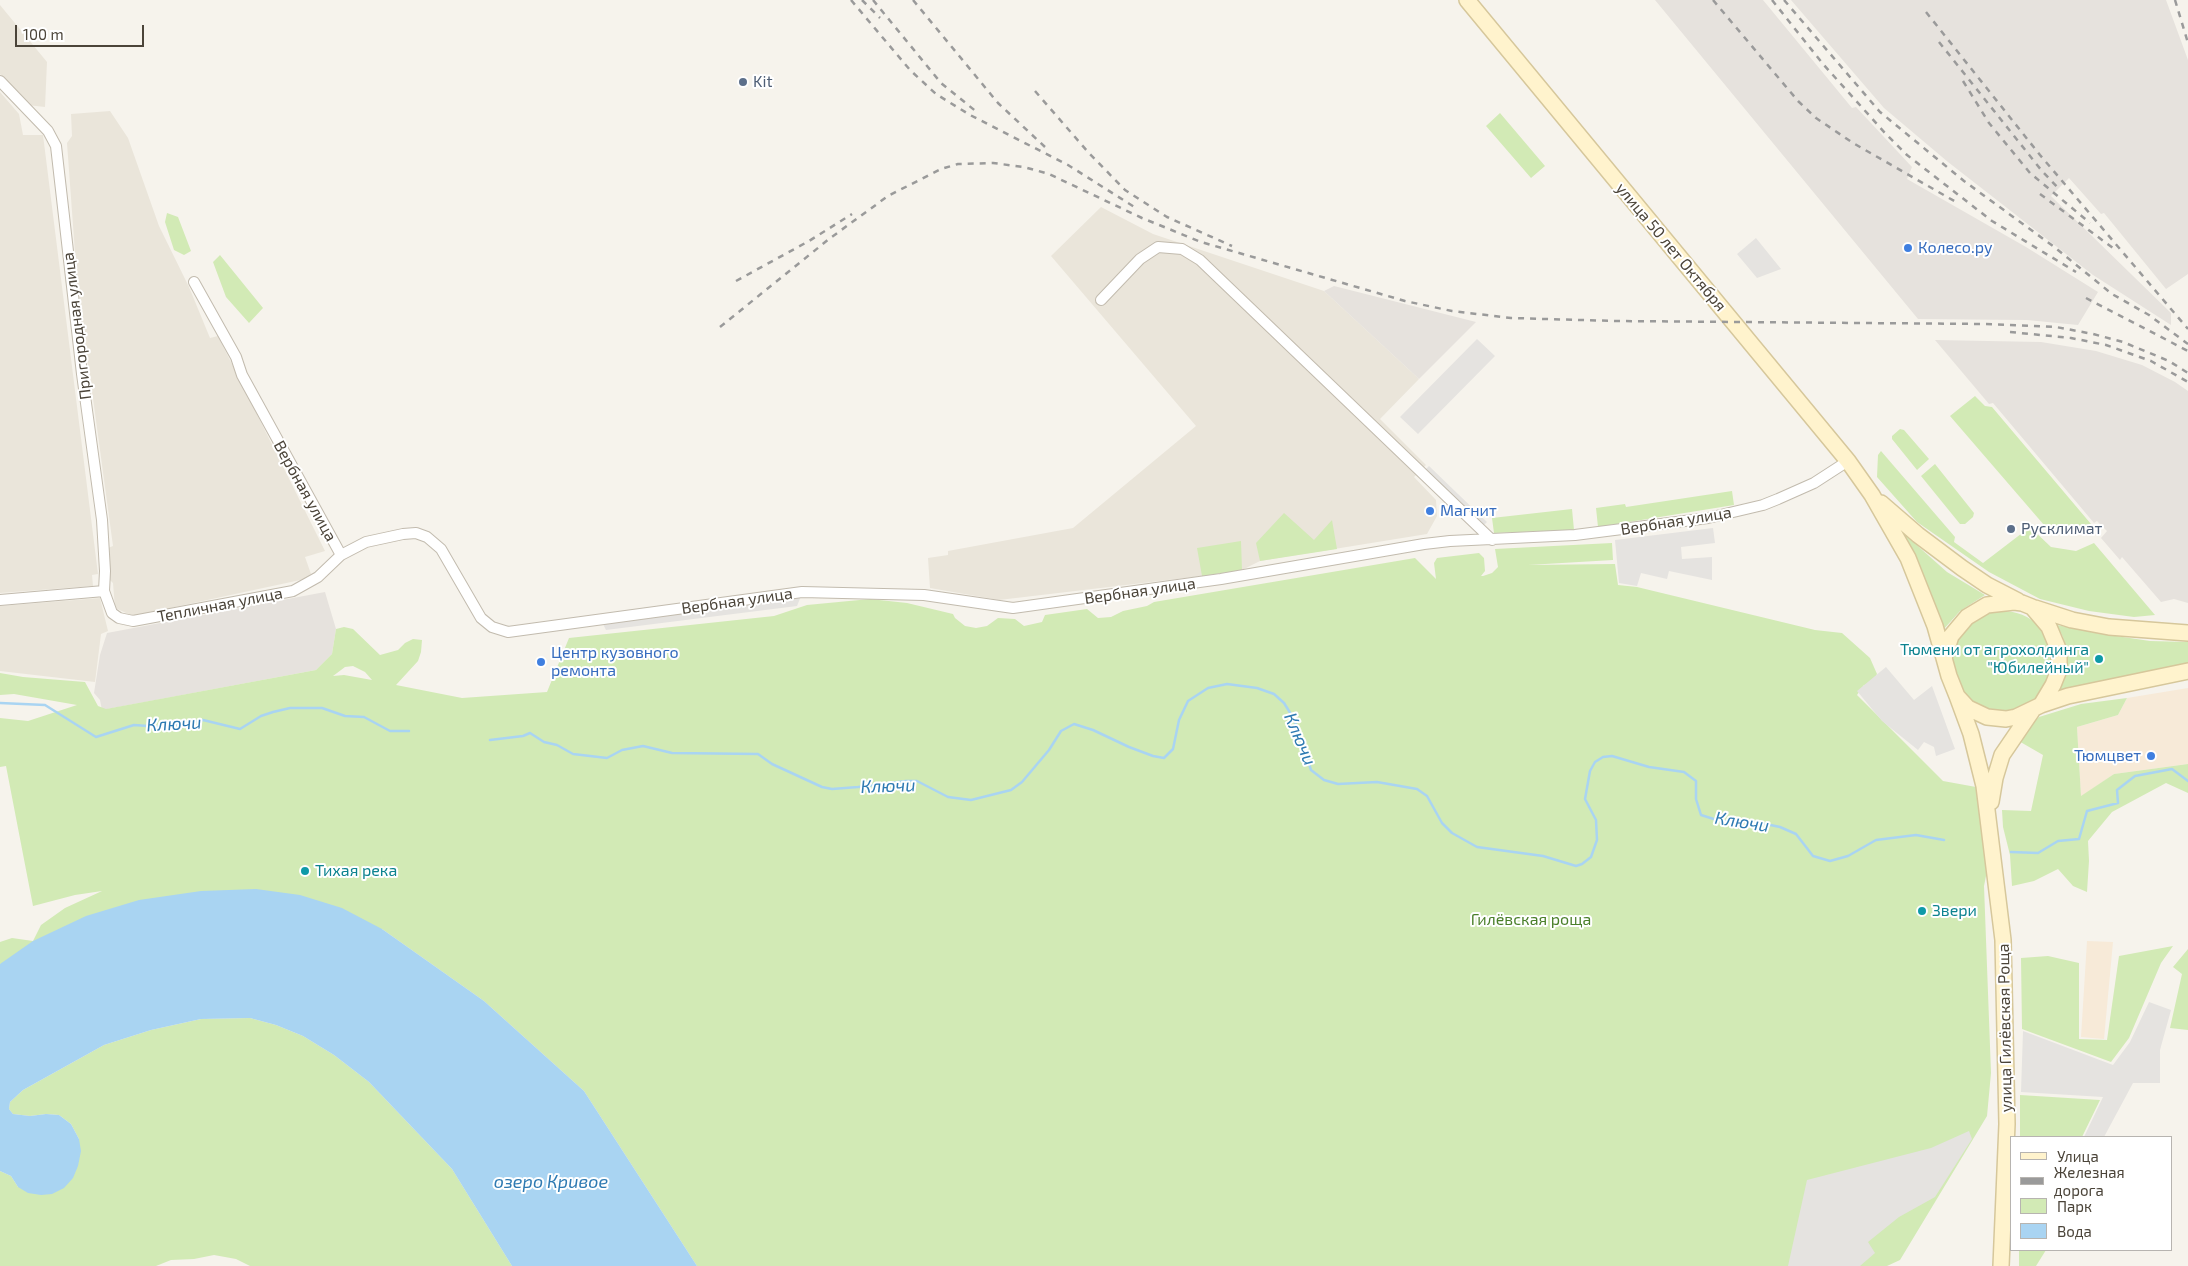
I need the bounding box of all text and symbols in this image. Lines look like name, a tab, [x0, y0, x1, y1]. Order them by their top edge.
scale bar	[18, 15, 146, 47]
text: 100 m	[23, 25, 64, 43]
place label: Kit	[753, 72, 773, 92]
marker: Kit	[737, 76, 749, 88]
street label: улица 50 лет Октября	[1612, 179, 1730, 315]
place label: Колесо.ру	[1918, 238, 1992, 258]
marker: Колесо.ру	[1902, 242, 1914, 254]
street label: Пригородная улица	[58, 251, 96, 401]
street label: Вербная улица	[269, 437, 341, 545]
place label: Магнит	[1440, 501, 1497, 521]
street label: Вербная улица	[1619, 503, 1733, 539]
marker: Магнит	[1424, 505, 1436, 517]
place label: Русклимат	[2021, 519, 2102, 539]
marker: Русклимат	[2005, 523, 2017, 535]
street label: Вербная улица	[1083, 574, 1197, 608]
street label: Тепличная улица	[156, 583, 284, 627]
street label: Вербная улица	[680, 584, 794, 618]
place label: Тюмени от агрохолдинга "Юбилейный"	[1900, 640, 2089, 678]
place label: Центр кузовного ремонта	[551, 643, 679, 681]
marker: Тюмени от агрохолдинга "Юбилейный"	[2093, 653, 2105, 665]
marker: Центр кузовного ремонта	[535, 656, 547, 668]
water label: Ключи	[1279, 709, 1321, 769]
water label: Ключи	[146, 712, 202, 736]
place label: Тюмцвет	[2074, 746, 2141, 766]
marker: Тюмцвет	[2145, 750, 2157, 762]
water label: Ключи	[860, 774, 916, 798]
water label: Ключи	[1713, 807, 1771, 837]
place label: Тихая река	[315, 861, 397, 881]
marker: Тихая река	[299, 865, 311, 877]
place label: Звери	[1932, 901, 1977, 921]
marker: Звери	[1916, 905, 1928, 917]
park label: Гилёвская роща	[1471, 910, 1591, 930]
street label: улица Гилёвская Роща	[1994, 943, 2016, 1113]
legend	[2010, 1136, 2173, 1251]
text: Улица	[2057, 1147, 2099, 1165]
text: Железная дорога	[2054, 1163, 2125, 1199]
water label: озеро Кривое	[494, 1171, 608, 1193]
text: Парк	[2057, 1197, 2092, 1215]
text: Вода	[2057, 1222, 2092, 1240]

